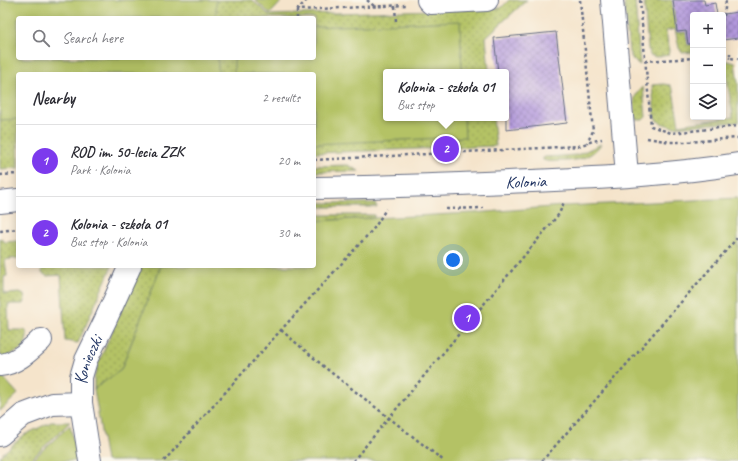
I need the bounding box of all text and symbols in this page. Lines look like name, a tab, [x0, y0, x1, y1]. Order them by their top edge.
map controls	[690, 12, 726, 120]
button: +	[690, 12, 726, 48]
search box	[16, 16, 316, 60]
icon: search	[30, 27, 52, 49]
text: Search here	[62, 29, 123, 48]
button: −	[690, 48, 726, 84]
popup	[383, 69, 509, 121]
text: Kolonia - szkoła 01	[397, 78, 495, 97]
button: layers	[690, 84, 726, 120]
text: Nearby	[32, 88, 75, 109]
text: 2 results	[262, 90, 300, 106]
text: Bus stop	[397, 97, 435, 113]
pin: 2	[433, 134, 459, 164]
text: ROD im. 50-lecia ZZK	[70, 143, 183, 162]
text: 1	[42, 153, 48, 169]
text: 20 m	[278, 153, 300, 169]
text: Park · Kolonia	[70, 162, 131, 178]
street label: Kolonia	[505, 170, 548, 193]
text: Kolonia - szkoła 01	[70, 215, 167, 234]
text: 2	[42, 225, 48, 241]
text: 30 m	[278, 225, 300, 241]
text: Bus stop · Kolonia	[70, 234, 147, 250]
your location	[443, 250, 463, 270]
pin: 1	[454, 303, 480, 333]
street label: Konieczki	[71, 331, 108, 384]

